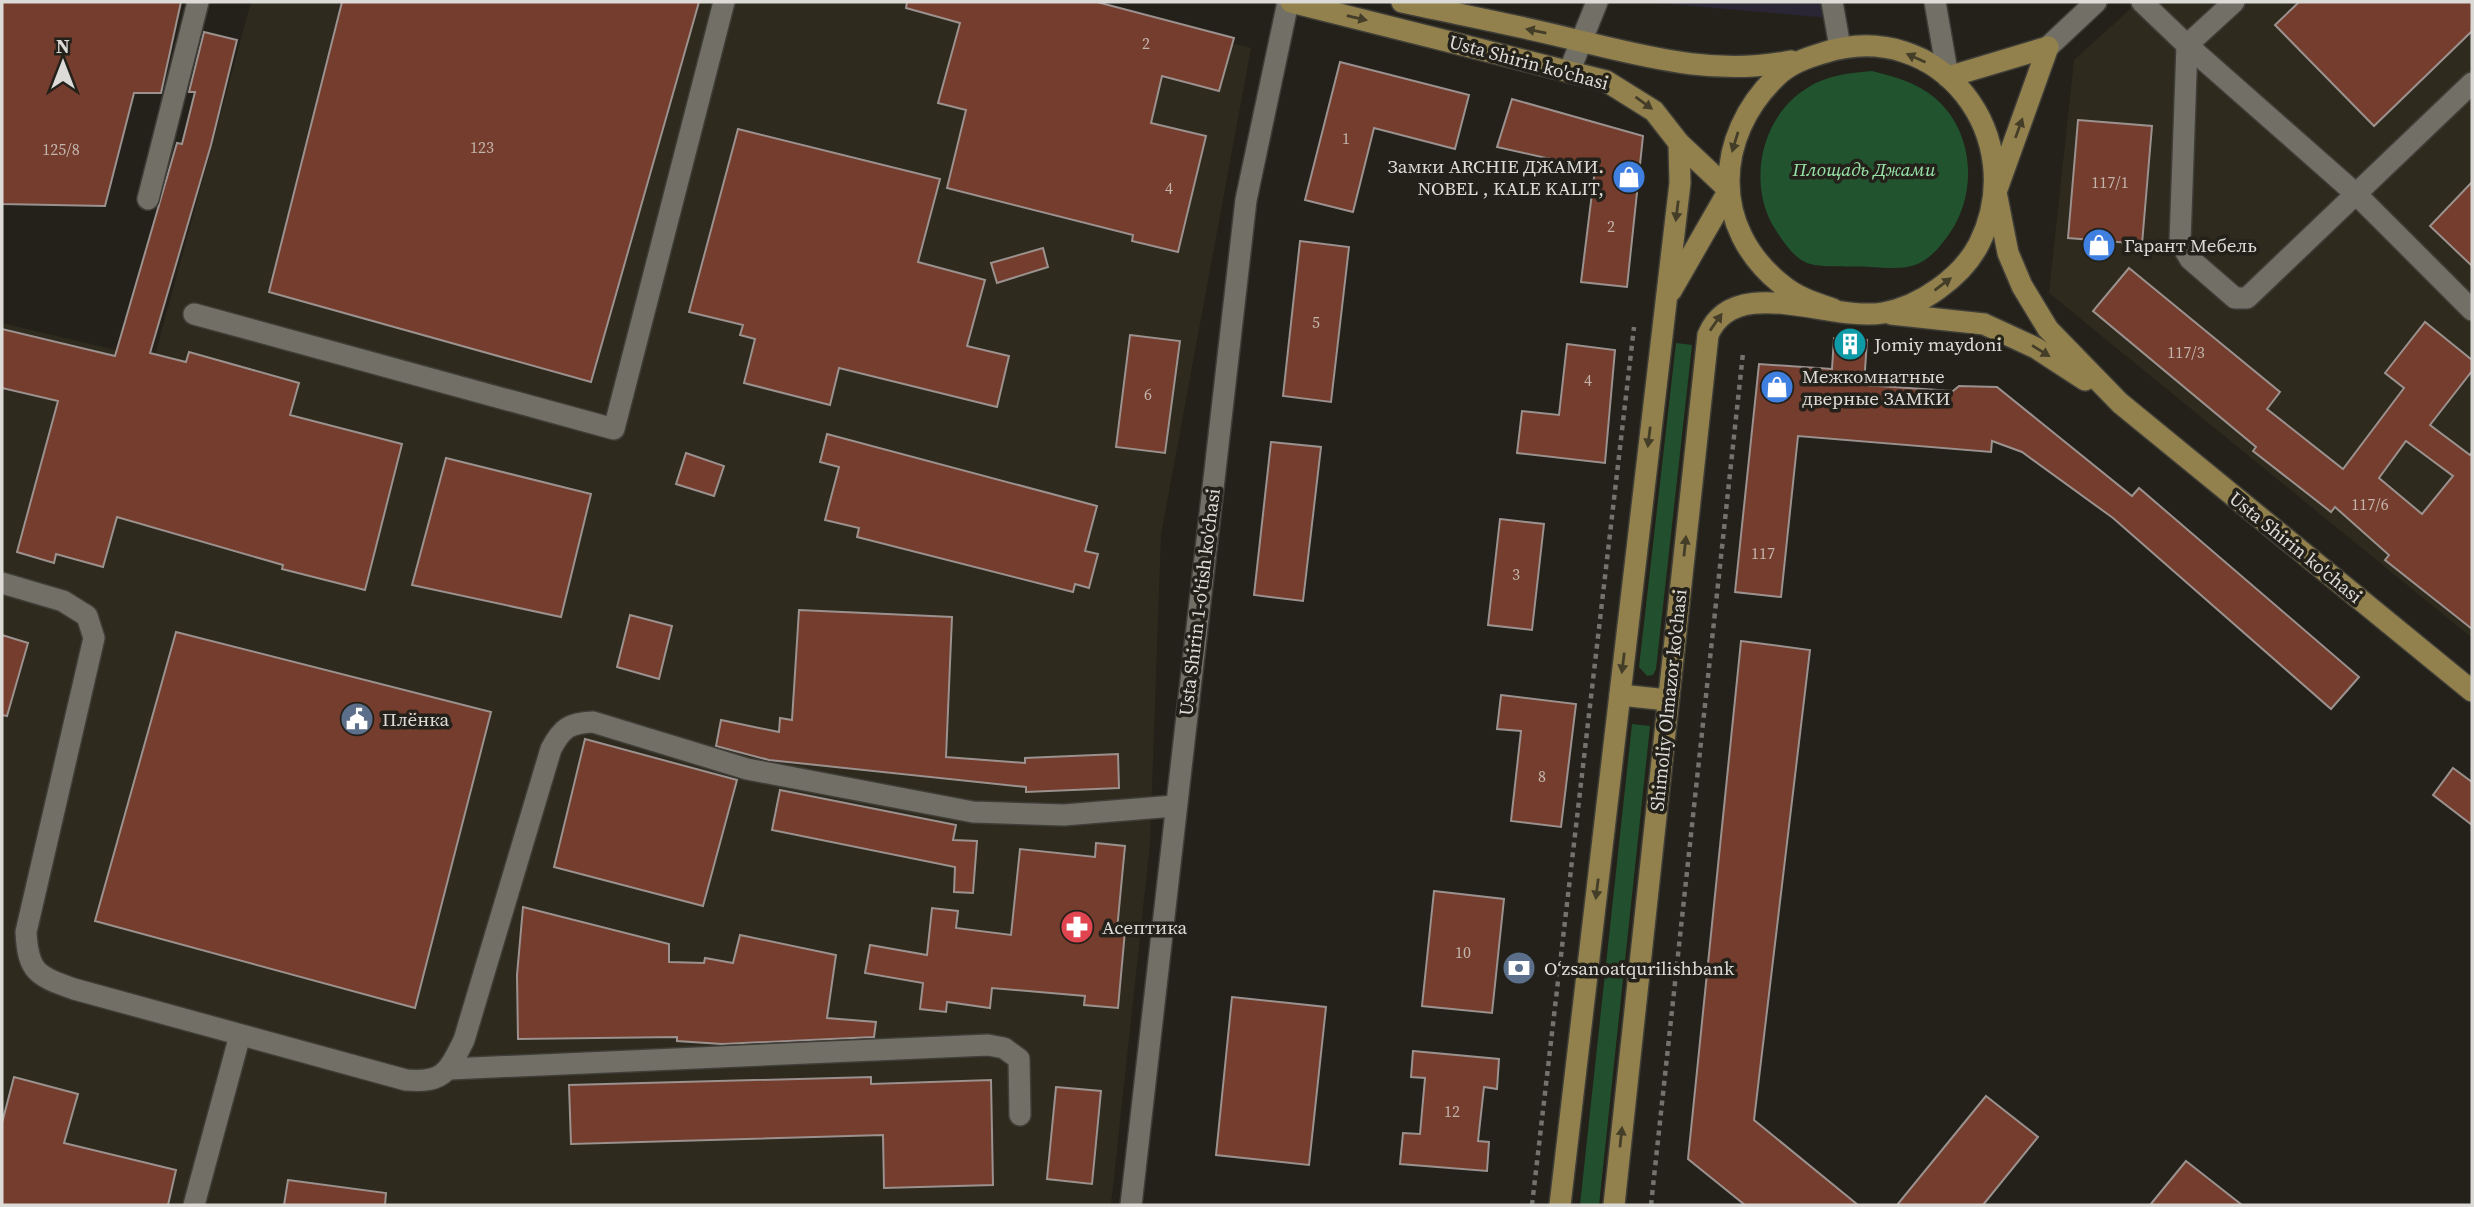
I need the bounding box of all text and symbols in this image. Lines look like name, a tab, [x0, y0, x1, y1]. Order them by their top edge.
one-way arrow	[1346, 13, 1368, 24]
one-way arrow	[1525, 25, 1547, 36]
north arrow	[28, 28, 98, 98]
street label: Usta Shirin ko'chasi	[1446, 28, 1612, 96]
house number: 2	[1142, 32, 1150, 54]
text: N	[56, 33, 70, 59]
one-way arrow	[1906, 52, 1926, 64]
one-way arrow	[1635, 96, 1653, 110]
one-way arrow	[2014, 117, 2025, 138]
house number: 1	[1342, 127, 1350, 149]
one-way arrow	[1729, 132, 1739, 153]
house number: 123	[470, 136, 494, 158]
house number: 125/8	[42, 138, 80, 160]
place label: Замки ARCHIE ДЖАМИ. NOBEL , KALE KALIT,	[1387, 153, 1604, 201]
park label: Площадь Джами	[1791, 156, 1936, 182]
shop icon: Замки ARCHIE ДЖАМИ. NOBEL , KALE KALIT,	[1610, 158, 1648, 196]
house number: 117/1	[2091, 171, 2129, 193]
house number: 4	[1165, 177, 1173, 199]
one-way arrow	[1671, 200, 1682, 222]
house number: 2	[1607, 215, 1615, 237]
shop icon: Гарант Мебель	[2080, 226, 2118, 264]
place label: Гарант Мебель	[2124, 232, 2257, 258]
one-way arrow	[1934, 277, 1952, 291]
house number: 5	[1312, 311, 1320, 333]
one-way arrow	[1709, 313, 1723, 331]
building icon: Jomiy maydoni	[1831, 325, 1869, 363]
place label: Jomiy maydoni	[1873, 331, 2002, 357]
house number: 117/3	[2167, 341, 2205, 363]
one-way arrow	[2031, 345, 2051, 358]
place label: Межкомнатные дверные ЗАМКИ	[1802, 363, 1950, 411]
shop icon: Межкомнатные дверные ЗАМКИ	[1758, 368, 1796, 406]
house number: 4	[1584, 369, 1592, 391]
house number: 6	[1144, 383, 1152, 405]
one-way arrow	[1644, 426, 1655, 448]
street label: Usta Shirin ko'chasi	[2224, 485, 2368, 609]
street label: Usta Shirin 1-o'tish ko'chasi	[1172, 487, 1226, 717]
house number: 117/6	[2351, 493, 2389, 515]
one-way arrow	[1680, 535, 1691, 557]
house number: 117	[1751, 542, 1775, 564]
house number: 3	[1512, 563, 1520, 585]
street label: Shimoliy Olmazor ko'chasi	[1643, 587, 1693, 812]
one-way arrow	[1618, 652, 1629, 674]
public building icon: Плёнка	[338, 700, 376, 738]
place label: Плёнка	[382, 706, 449, 732]
house number: 8	[1538, 765, 1546, 787]
one-way arrow	[1592, 878, 1603, 900]
pharmacy icon: Асептика	[1058, 908, 1096, 946]
place label: Асептика	[1102, 914, 1187, 940]
house number: 10	[1455, 941, 1471, 963]
bank icon: Oʻzsanoatqurilishbank	[1500, 949, 1538, 987]
place label: Oʻzsanoatqurilishbank	[1544, 955, 1735, 981]
house number: 12	[1444, 1100, 1460, 1122]
one-way arrow	[1616, 1126, 1627, 1148]

